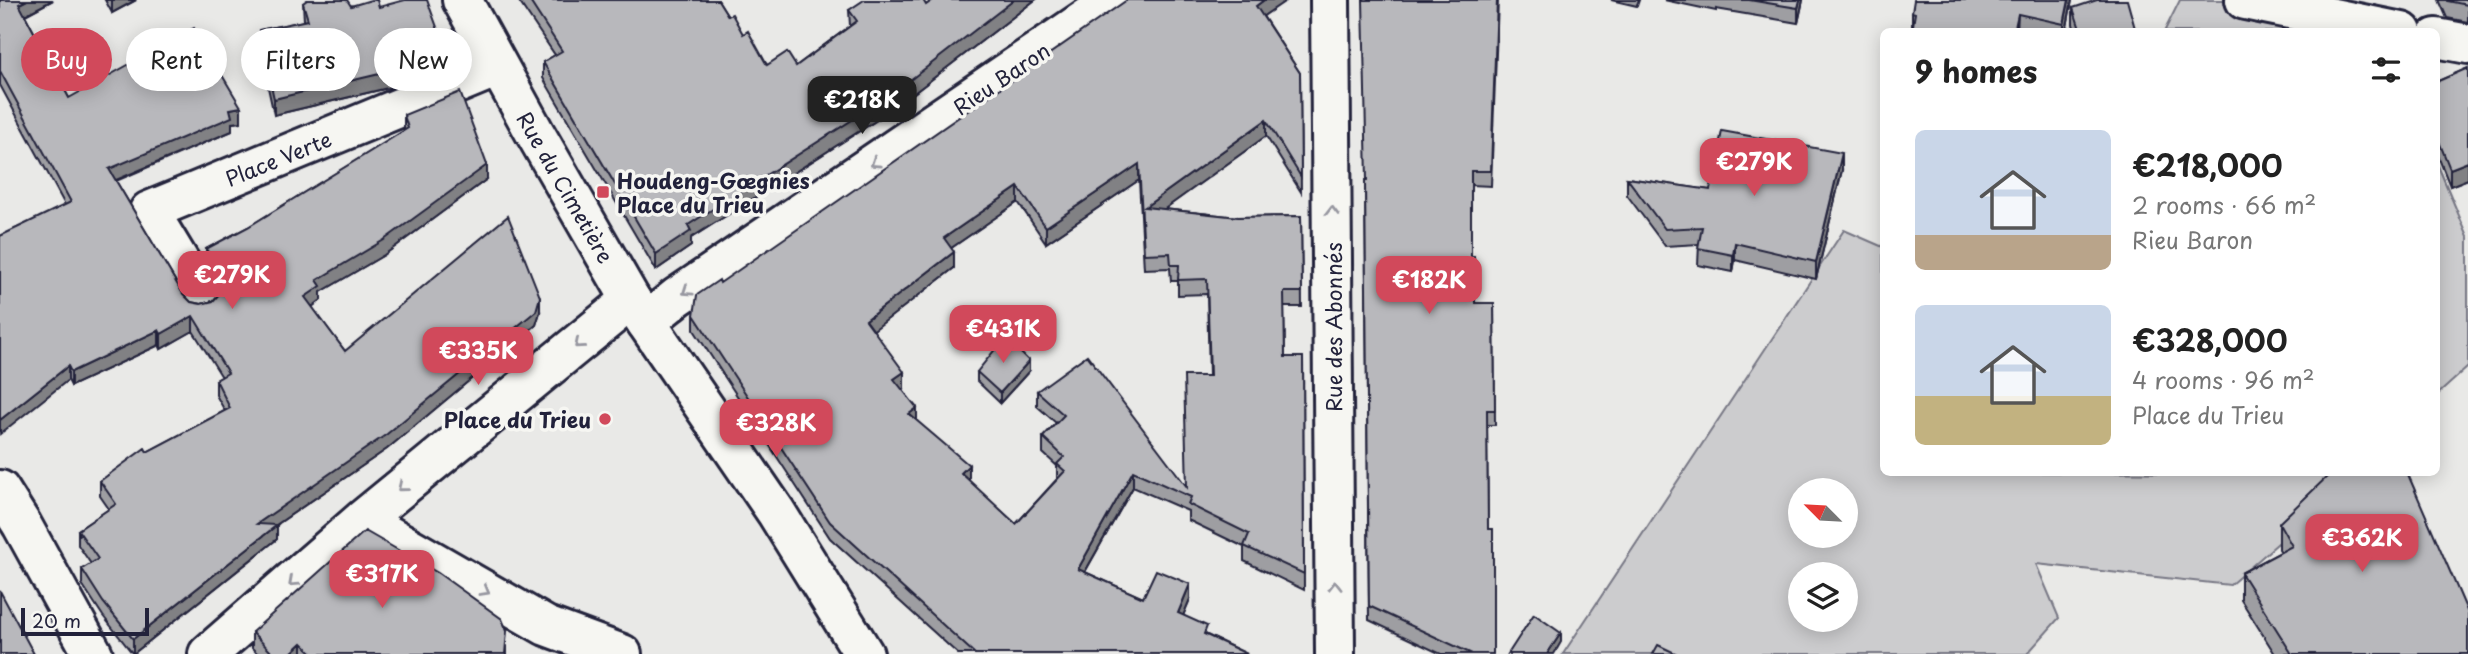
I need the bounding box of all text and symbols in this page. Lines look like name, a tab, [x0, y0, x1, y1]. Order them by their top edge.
chip: Buy	[21, 28, 112, 91]
chip: Rent	[126, 28, 227, 91]
chip: Filters	[241, 28, 360, 91]
chip: New	[374, 28, 472, 91]
street label: Rieu Baron	[946, 34, 1056, 122]
text: 9 homes	[1915, 48, 2037, 93]
icon: filters	[2367, 51, 2405, 89]
pin: €218K	[813, 76, 911, 136]
text: €218K	[824, 81, 900, 116]
street label: Rue du Cimetière	[510, 105, 622, 269]
street label: Place Verte	[220, 122, 336, 194]
pin: €279K	[1705, 138, 1803, 198]
text: €218,000	[2132, 142, 2283, 187]
text: €279K	[1716, 143, 1792, 178]
one-way arrow	[870, 155, 883, 167]
icon: home	[1971, 158, 2055, 242]
place label: Houdeng-Gœgnies Place du Trieu	[617, 164, 810, 220]
marker: Houdeng-Gœgnies Place du Trieu	[595, 184, 611, 200]
text: 2 rooms · 66 m²	[2132, 187, 2316, 222]
one-way arrow	[1324, 206, 1340, 216]
text: Rieu Baron	[2132, 222, 2253, 257]
street label: Rue des Abonnés	[1317, 242, 1349, 412]
pin: €279K	[183, 252, 281, 311]
text: €279K	[194, 256, 270, 291]
pin: €182K	[1380, 256, 1478, 316]
text: €182K	[1392, 261, 1466, 296]
one-way arrow	[682, 282, 695, 295]
pin: €431K	[954, 306, 1052, 365]
text: €431K	[966, 310, 1041, 345]
text: €328,000	[2132, 317, 2288, 362]
pin: €335K	[429, 328, 527, 387]
text: €335K	[438, 332, 518, 367]
icon: home	[1971, 333, 2055, 417]
one-way arrow	[574, 335, 586, 348]
text: 4 rooms · 96 m²	[2132, 362, 2315, 397]
text: Place du Trieu	[2132, 397, 2284, 432]
pin: €328K	[727, 400, 825, 459]
place label: Place du Trieu	[444, 403, 591, 435]
text: €328K	[736, 404, 816, 439]
marker: Place du Trieu	[597, 411, 613, 427]
north arrow	[1788, 478, 1858, 548]
map controls	[1788, 478, 1858, 632]
one-way arrow	[398, 479, 410, 492]
pin: €362K	[2313, 514, 2411, 574]
text: €362K	[2321, 519, 2403, 554]
pin: €317K	[333, 550, 431, 610]
text: €317K	[345, 555, 419, 590]
button: layers	[1788, 562, 1858, 632]
one-way arrow	[288, 574, 301, 586]
one-way arrow	[1327, 580, 1343, 591]
one-way arrow	[478, 583, 490, 596]
scale bar	[21, 605, 149, 637]
text: 20 m	[32, 606, 81, 634]

